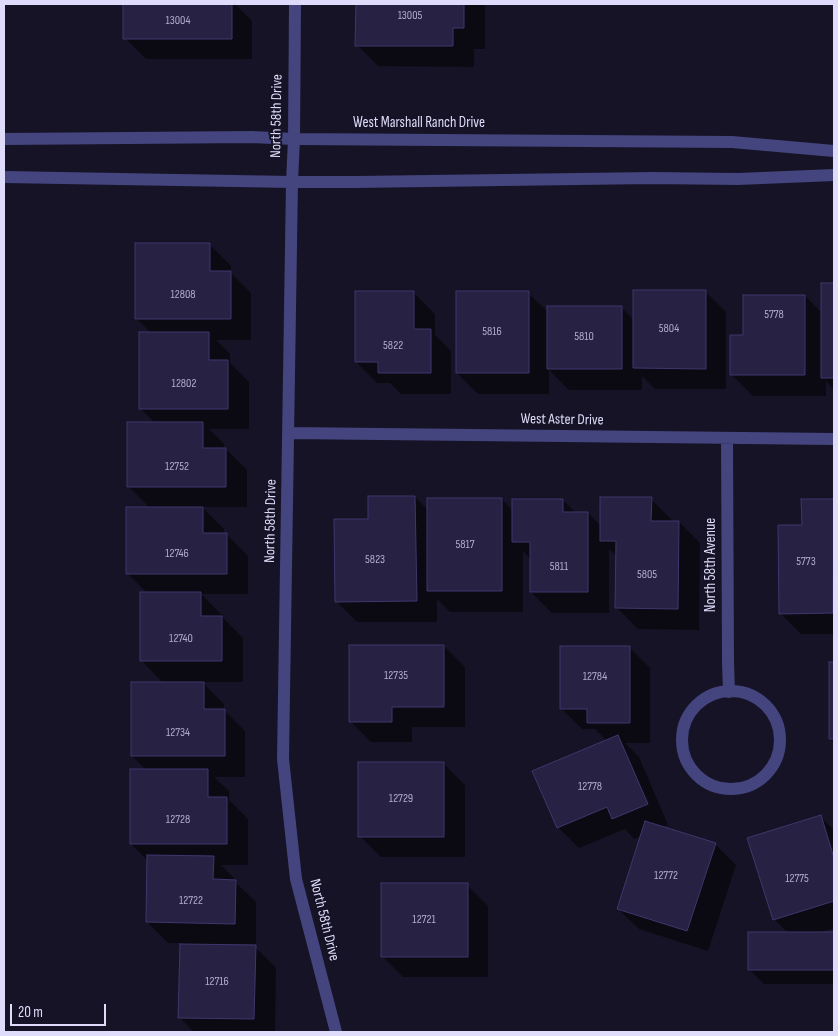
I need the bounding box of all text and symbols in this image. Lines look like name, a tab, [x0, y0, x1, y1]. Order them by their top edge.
house number: 13005	[398, 9, 422, 23]
house number: 13004	[166, 14, 190, 28]
street label: North 58th Drive	[267, 74, 287, 158]
street label: West Marshall Ranch Drive	[353, 114, 485, 132]
house number: 12808	[170, 288, 196, 302]
house number: 5778	[764, 308, 784, 322]
house number: 5804	[659, 322, 679, 336]
house number: 5816	[482, 325, 502, 339]
house number: 5810	[574, 330, 594, 344]
house number: 5822	[383, 339, 403, 353]
house number: 12802	[172, 377, 196, 391]
street label: West Aster Drive	[520, 410, 604, 430]
house number: 12752	[165, 460, 189, 474]
street label: North 58th Drive	[261, 479, 281, 563]
street label: North 58th Avenue	[702, 518, 720, 612]
house number: 5817	[455, 538, 475, 552]
house number: 12746	[165, 547, 189, 561]
house number: 5823	[365, 553, 385, 567]
house number: 5773	[796, 555, 816, 569]
house number: 5811	[550, 560, 568, 574]
house number: 5805	[637, 568, 657, 582]
house number: 12740	[169, 632, 193, 646]
house number: 12735	[384, 669, 408, 683]
house number: 12784	[583, 670, 607, 684]
house number: 12734	[166, 726, 190, 740]
house number: 12778	[578, 780, 602, 794]
house number: 12729	[389, 792, 413, 806]
house number: 12728	[166, 813, 190, 827]
house number: 12772	[654, 869, 678, 883]
house number: 12775	[785, 872, 809, 886]
street label: North 58th Drive	[305, 877, 343, 963]
house number: 12722	[179, 894, 203, 908]
house number: 12721	[412, 913, 436, 927]
house number: 12716	[205, 975, 229, 989]
scale bar	[12, 994, 109, 1026]
text: 20 m	[18, 1003, 43, 1022]

